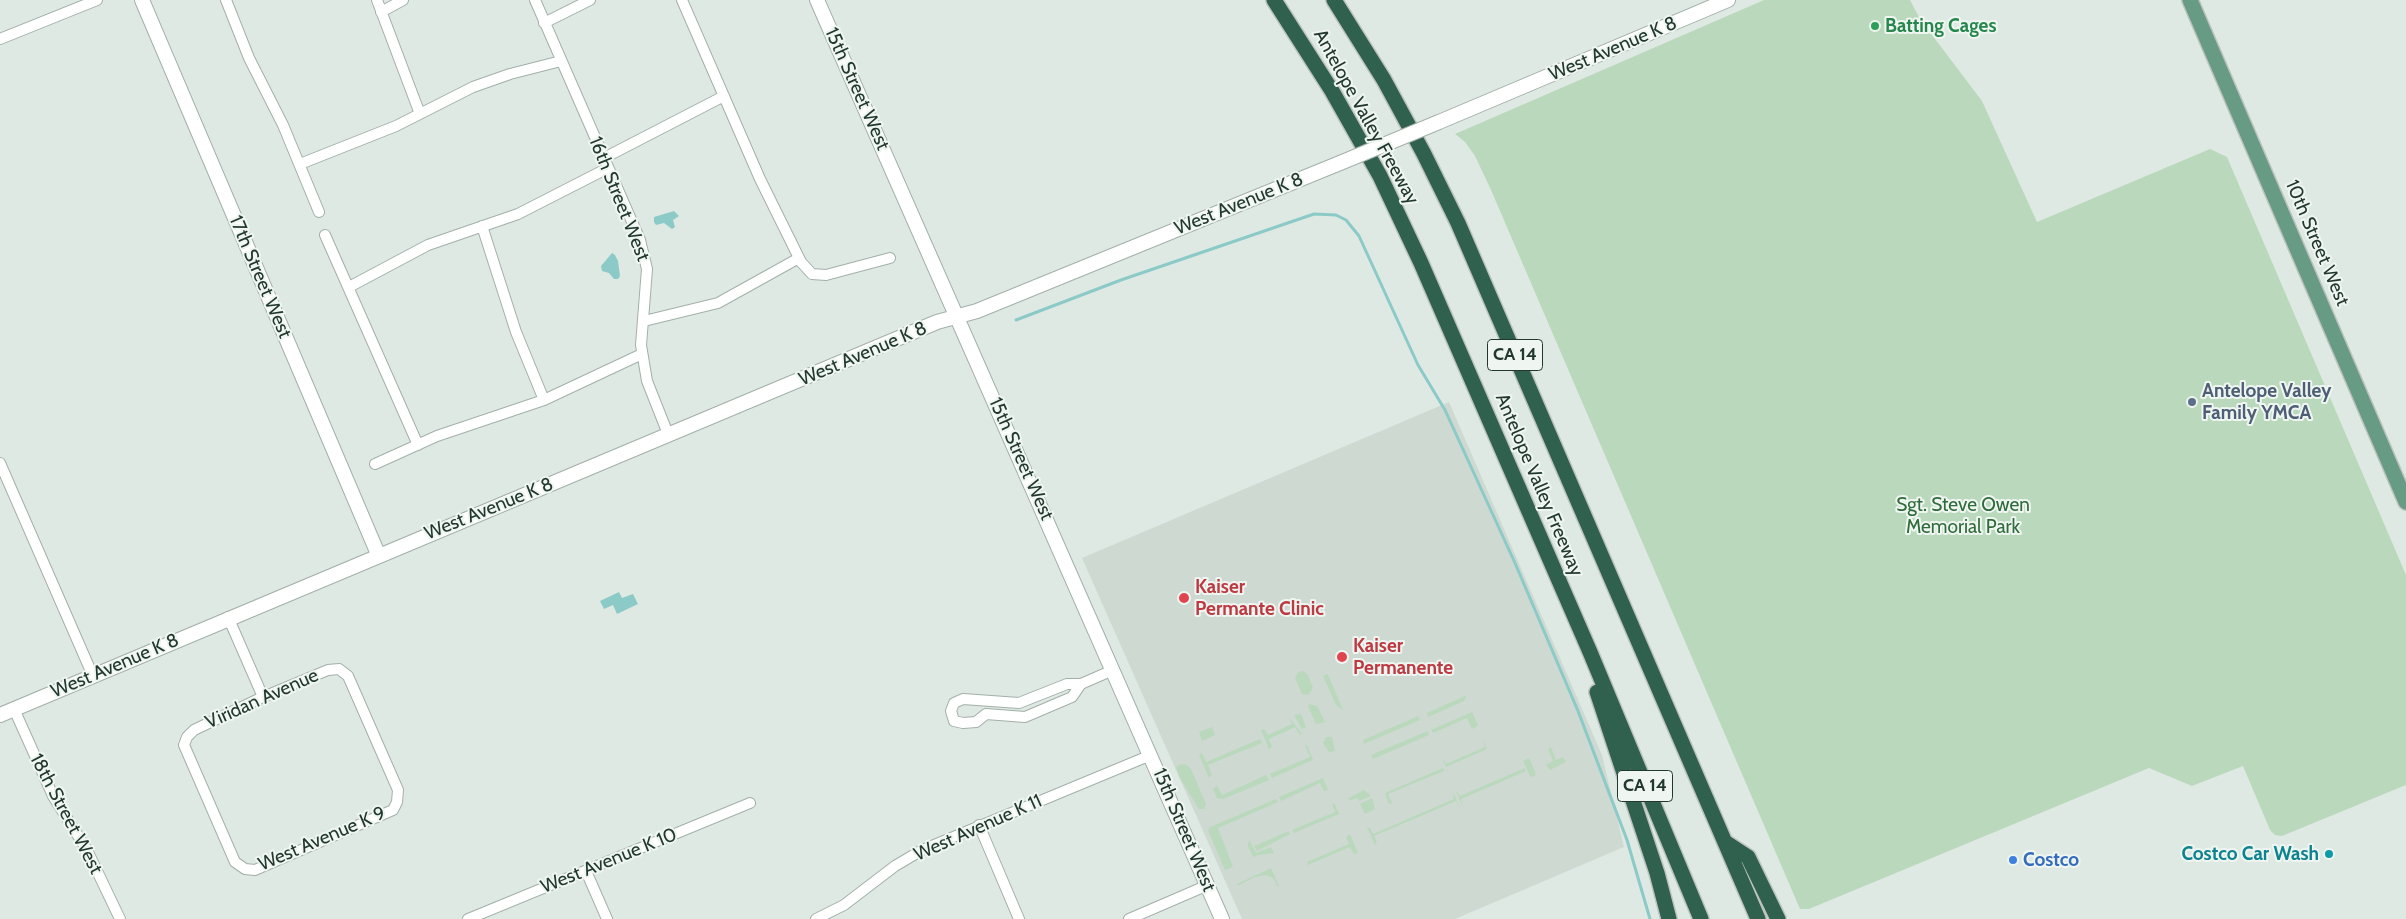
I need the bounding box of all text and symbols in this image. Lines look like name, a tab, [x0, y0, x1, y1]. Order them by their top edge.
street label: West Avenue K 8	[1546, 12, 1680, 86]
place label: Batting Cages	[1885, 15, 1996, 37]
marker: Batting Cages	[1869, 20, 1881, 32]
street label: 15th Street West	[820, 24, 894, 154]
street label: Antelope Valley Freeway	[1308, 26, 1424, 208]
street label: 16th Street West	[584, 133, 654, 265]
street label: West Avenue K 8	[1171, 168, 1307, 240]
street label: 10th Street West	[2280, 177, 2354, 309]
street label: 17th Street West	[224, 212, 296, 342]
street label: West Avenue K 8	[796, 317, 930, 391]
road number: CA 14	[1488, 340, 1542, 370]
place label: Antelope Valley Family YMCA	[2202, 380, 2331, 424]
street label: Antelope Valley Freeway	[1490, 390, 1588, 580]
street label: 15th Street West	[984, 394, 1058, 524]
marker: Antelope Valley Family YMCA	[2186, 396, 2198, 408]
street label: West Avenue K 8	[421, 473, 557, 545]
park label: Sgt. Steve Owen Memorial Park	[1896, 494, 2030, 538]
place label: Kaiser Permante Clinic	[1195, 576, 1324, 620]
marker: Kaiser Permante Clinic	[1177, 591, 1191, 605]
street label: West Avenue K 8	[48, 629, 182, 703]
place label: Kaiser Permanente	[1353, 635, 1453, 679]
marker: Kaiser Permanente	[1335, 650, 1349, 664]
street label: Viridan Avenue	[202, 664, 322, 734]
street label: 18th Street West	[25, 750, 107, 878]
street label: 15th Street West	[1148, 765, 1220, 895]
road number: CA 14	[1618, 770, 1672, 801]
street label: West Avenue K 11	[911, 790, 1045, 866]
street label: West Avenue K 9	[255, 802, 389, 876]
street label: West Avenue K 10	[538, 823, 680, 899]
place label: Costco Car Wash	[2181, 843, 2319, 865]
marker: Costco Car Wash	[2323, 848, 2335, 860]
place label: Costco	[2023, 849, 2079, 871]
marker: Costco	[2007, 854, 2019, 866]

